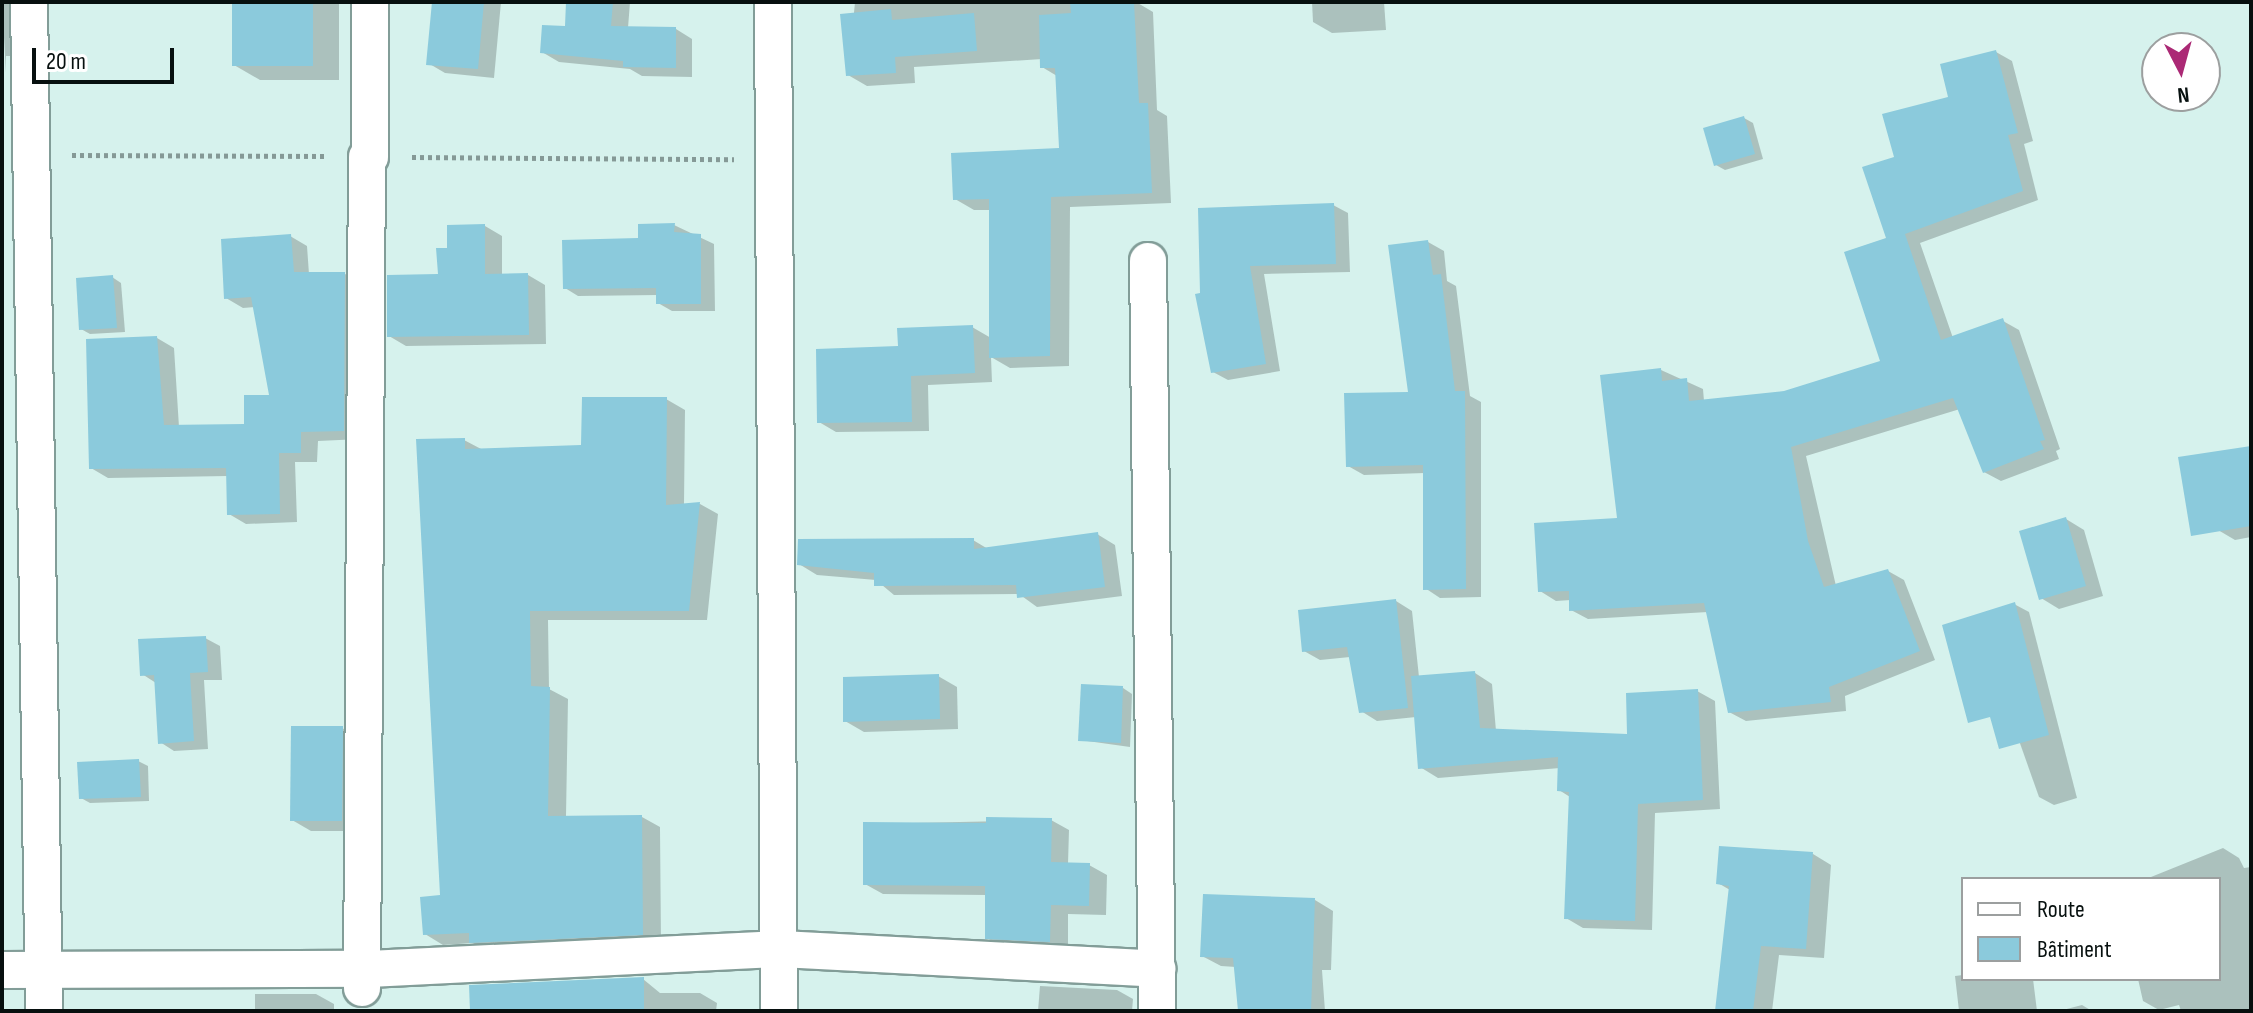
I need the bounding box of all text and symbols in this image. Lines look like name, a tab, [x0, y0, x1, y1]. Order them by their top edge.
scale bar	[36, 32, 178, 82]
north arrow	[2141, 32, 2221, 112]
text: 20 m	[46, 47, 86, 76]
text: N	[2176, 80, 2191, 108]
legend	[1961, 877, 2221, 981]
text: Route	[2037, 895, 2085, 924]
text: Bâtiment	[2037, 935, 2112, 964]

